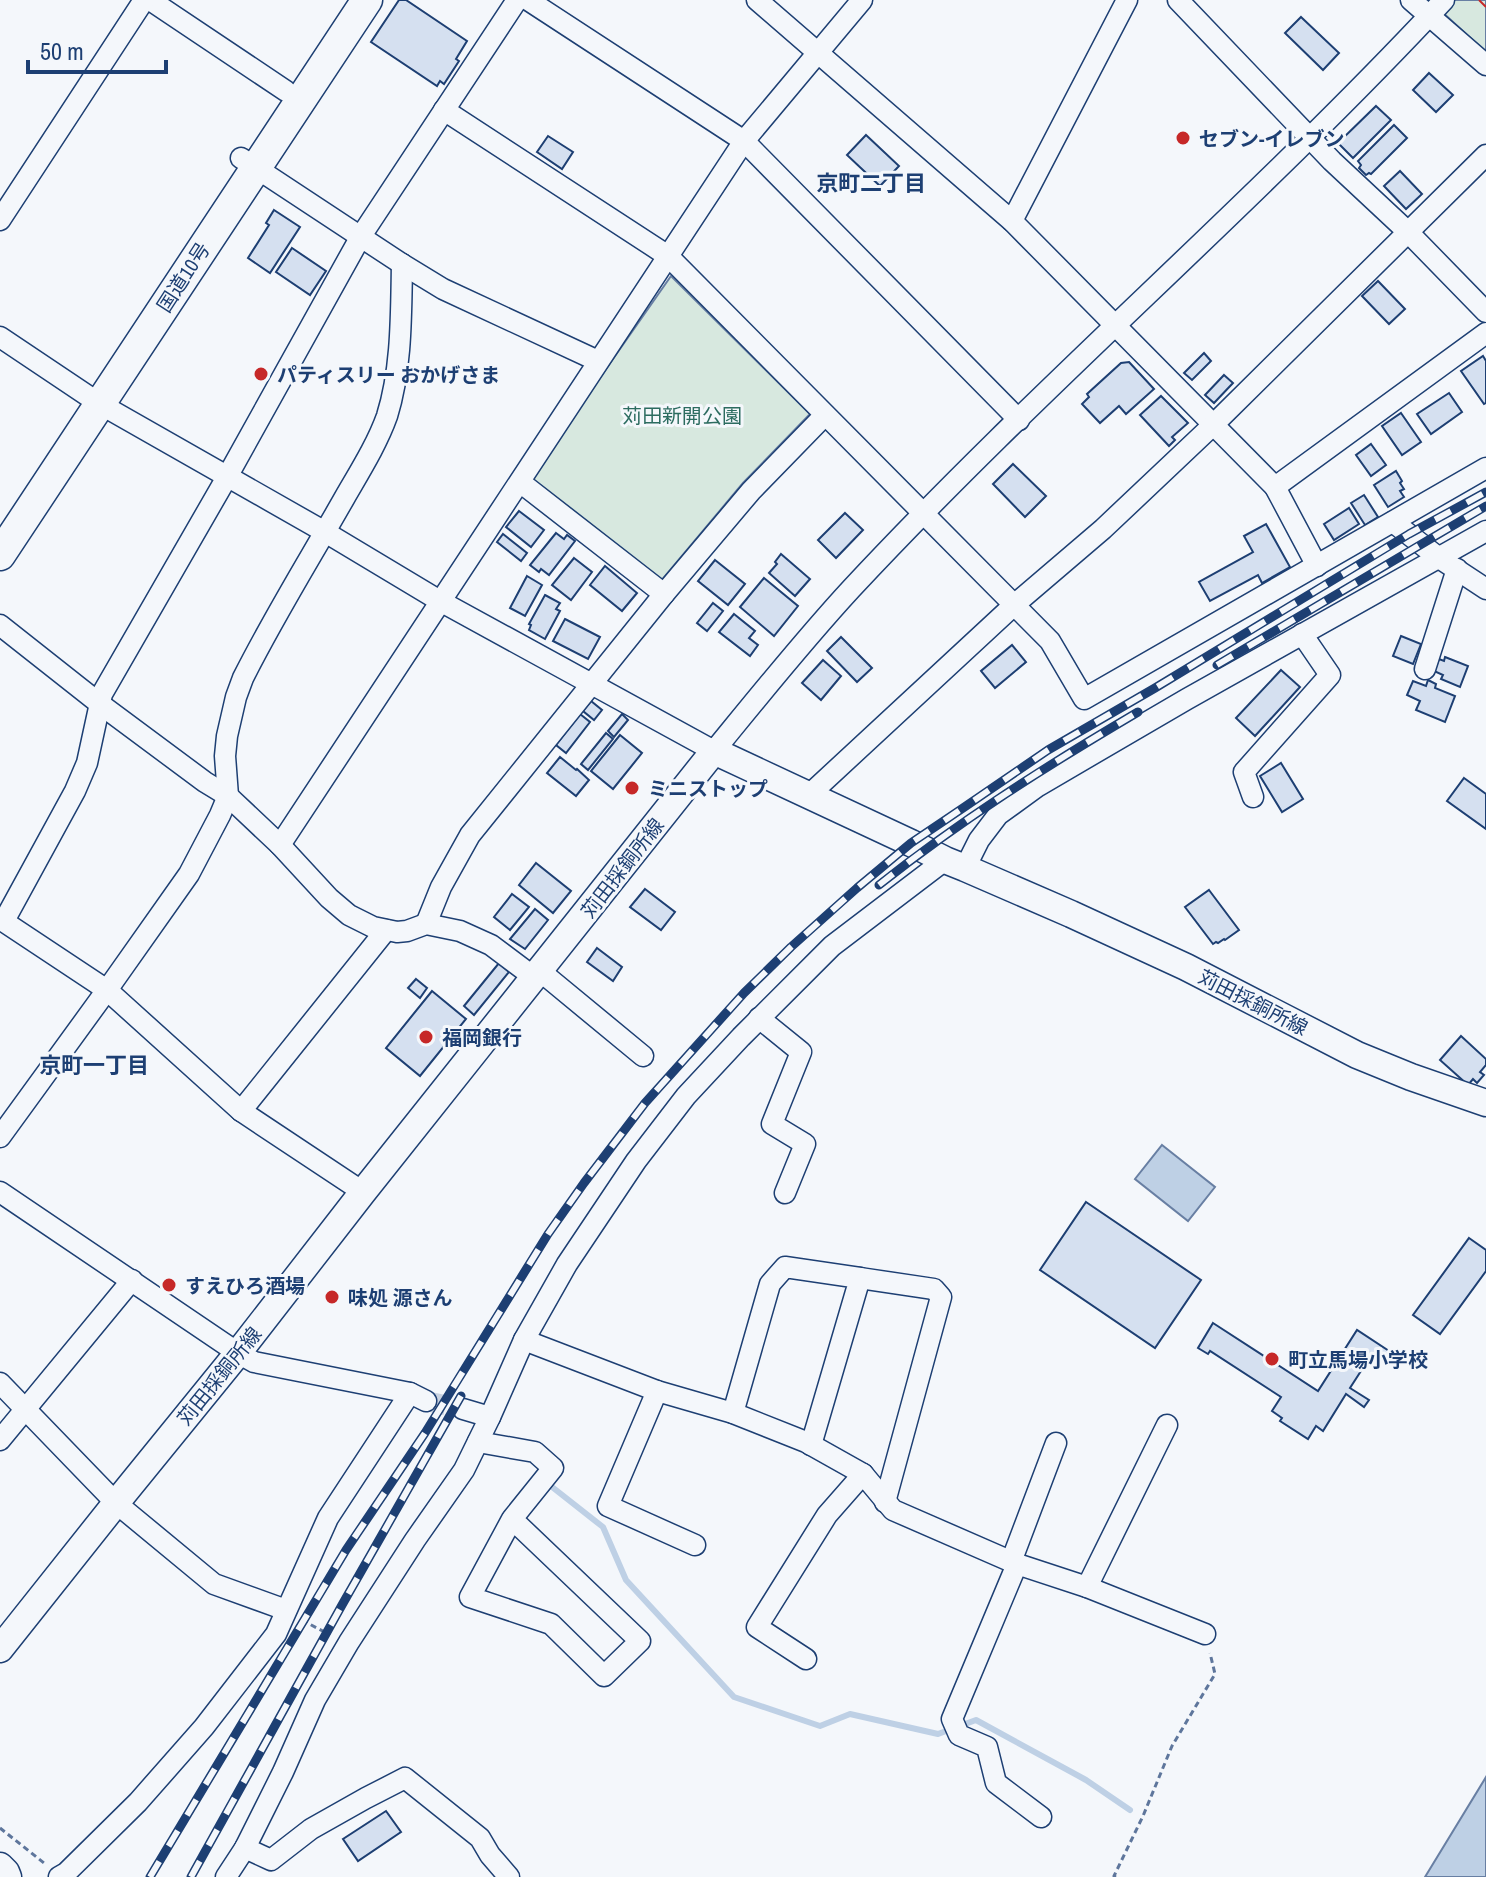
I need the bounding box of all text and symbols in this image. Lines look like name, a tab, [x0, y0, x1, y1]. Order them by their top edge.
scale bar	[28, 24, 166, 74]
text: 50 m	[40, 35, 84, 67]
place label: セブン-イレブン	[1199, 125, 1344, 152]
marker: セブン-イレブン	[1174, 129, 1192, 147]
district label: 京町二丁目	[816, 168, 926, 198]
street label: 国道10号	[150, 237, 216, 317]
place label: パティスリー おかげさま	[277, 361, 500, 388]
marker: パティスリー おかげさま	[252, 365, 270, 383]
park label: 苅田新開公園	[622, 402, 742, 429]
place label: ミニストップ	[648, 775, 768, 802]
marker: ミニストップ	[623, 779, 641, 797]
street label: 苅田採銅所線	[574, 812, 670, 924]
street label: 苅田採銅所線	[1193, 963, 1313, 1041]
place label: 福岡銀行	[442, 1024, 522, 1051]
marker: 福岡銀行	[417, 1028, 435, 1046]
district label: 京町一丁目	[39, 1050, 149, 1080]
place label: すえひろ酒場	[185, 1272, 305, 1299]
marker: すえひろ酒場	[160, 1276, 178, 1294]
place label: 味処 源さん	[348, 1284, 453, 1311]
marker: 味処 源さん	[323, 1288, 341, 1306]
street label: 苅田採銅所線	[171, 1321, 267, 1431]
place label: 町立馬場小学校	[1288, 1346, 1428, 1373]
marker: 町立馬場小学校	[1263, 1350, 1281, 1368]

